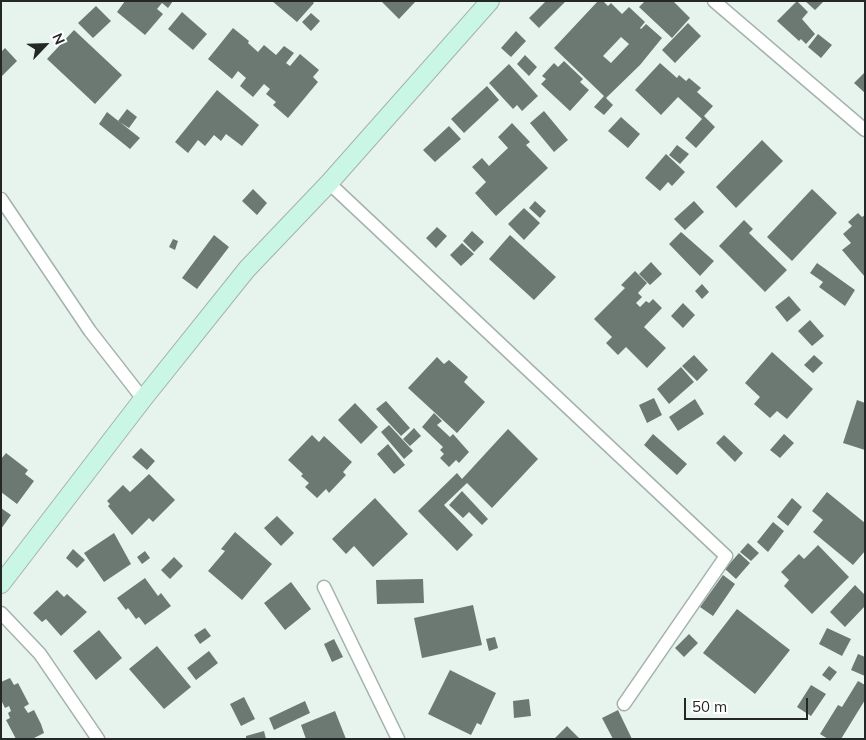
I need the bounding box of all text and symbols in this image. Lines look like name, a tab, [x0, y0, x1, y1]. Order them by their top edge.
north arrow	[20, 20, 70, 70]
text: N	[48, 30, 69, 47]
scale bar	[686, 688, 810, 720]
text: 50 m	[692, 697, 727, 716]

